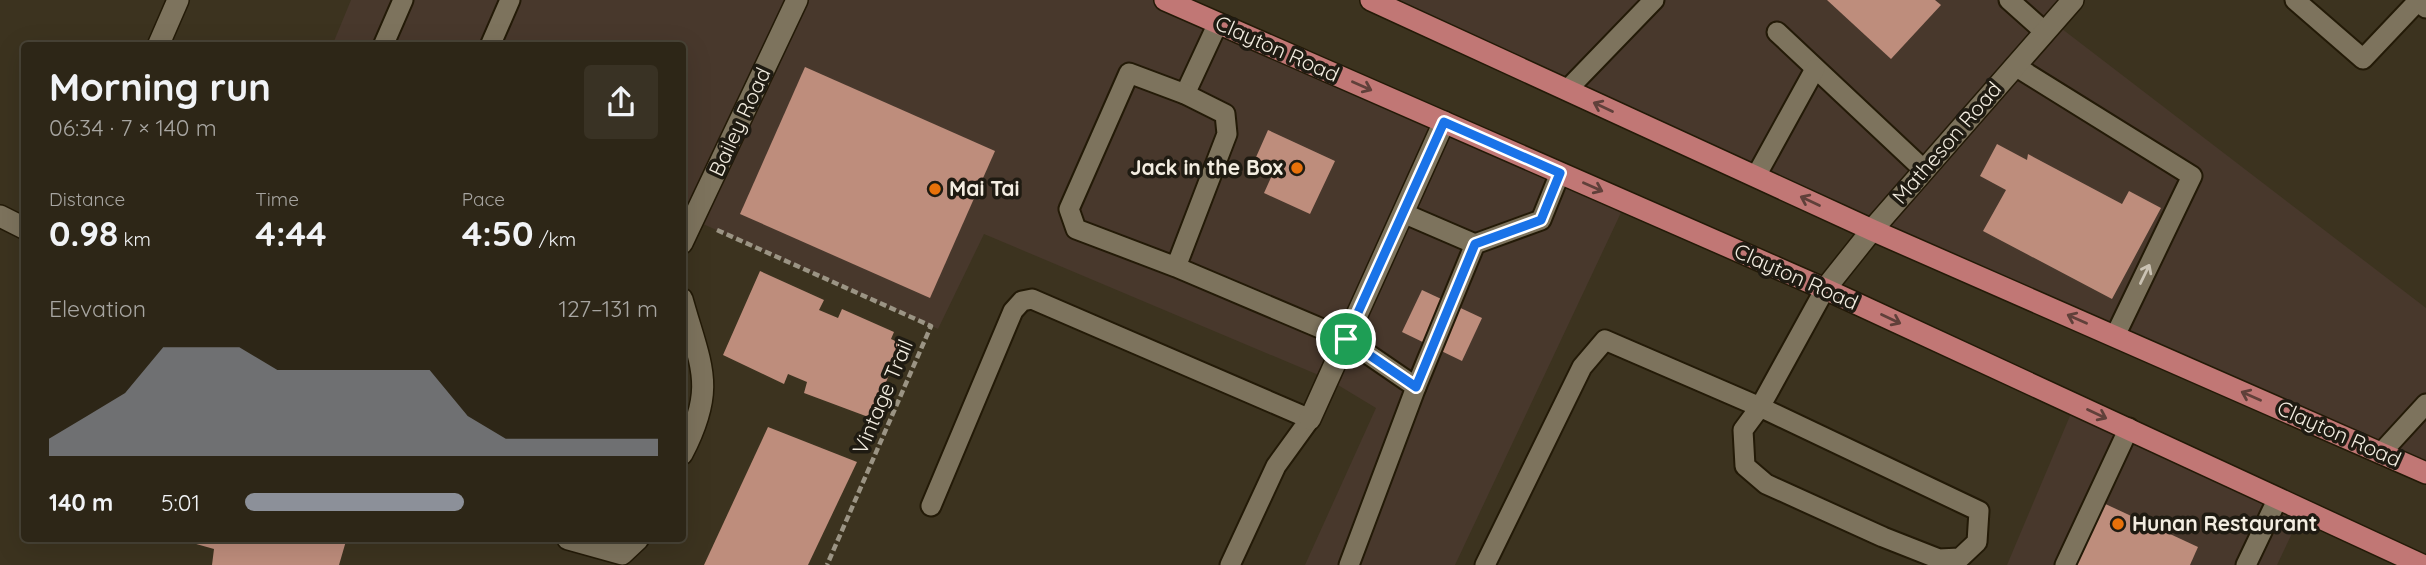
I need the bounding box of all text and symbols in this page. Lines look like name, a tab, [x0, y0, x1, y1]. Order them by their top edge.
street label: Clayton Road	[1211, 9, 1343, 87]
text: Morning run	[49, 63, 271, 111]
street label: Bailey Road	[703, 63, 776, 180]
button: share	[584, 65, 658, 139]
street label: Matheson Road	[1886, 76, 2006, 209]
one-way arrow	[1351, 80, 1373, 93]
one-way arrow	[1593, 99, 1614, 113]
text: 06:34 · 7 × 140 m	[49, 113, 217, 142]
place label: Jack in the Box	[1130, 154, 1283, 180]
marker: Jack in the Box	[1289, 160, 1305, 176]
place label: Mai Tai	[949, 175, 1019, 201]
marker: Mai Tai	[927, 181, 943, 197]
one-way arrow	[1582, 181, 1603, 194]
text: Distance	[49, 187, 125, 211]
text: Time	[255, 187, 299, 211]
text: Pace	[462, 187, 505, 211]
one-way arrow	[1800, 194, 1821, 207]
text: 0.98	[49, 211, 118, 255]
text: 4:44	[255, 211, 327, 255]
text: 4:50	[462, 211, 533, 255]
text: km	[118, 227, 151, 251]
text: /km	[533, 227, 576, 251]
street label: Clayton Road	[1730, 237, 1862, 315]
one-way arrow	[2138, 264, 2152, 285]
text: Elevation	[49, 294, 146, 323]
text: 127–131 m	[558, 294, 658, 323]
pin	[1316, 309, 1376, 369]
one-way arrow	[2067, 312, 2088, 325]
one-way arrow	[1880, 313, 1901, 326]
icon: arrive	[1327, 320, 1365, 358]
street label: Vintage Trail	[846, 335, 918, 458]
one-way arrow	[2241, 389, 2263, 402]
street label: Clayton Road	[2273, 394, 2405, 472]
one-way arrow	[2086, 408, 2108, 421]
text: 140 m	[49, 488, 113, 517]
text: 5:01	[161, 488, 200, 517]
place label: Hunan Restaurant	[2132, 510, 2317, 536]
marker: Hunan Restaurant	[2110, 516, 2126, 532]

